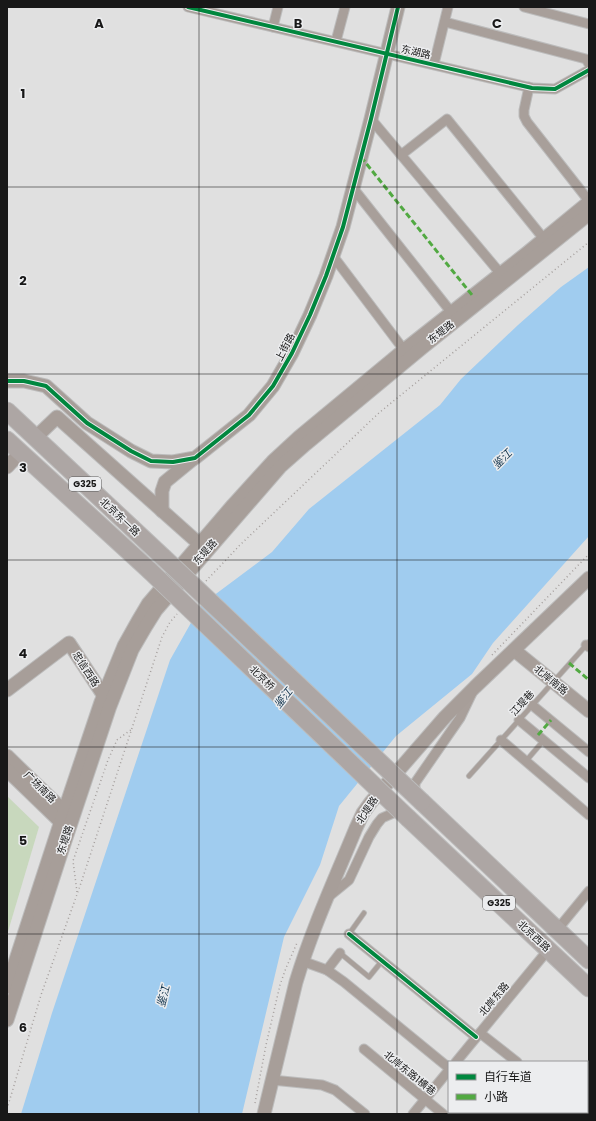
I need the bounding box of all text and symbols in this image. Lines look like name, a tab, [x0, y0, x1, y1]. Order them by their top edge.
text: A	[94, 14, 104, 33]
text: B	[294, 14, 303, 33]
text: C	[492, 14, 502, 33]
street label: 东湖路	[400, 41, 432, 63]
text: 1	[21, 84, 25, 103]
text: 2	[19, 271, 27, 290]
street label: 东堤路	[425, 317, 457, 347]
street label: 上街路	[272, 330, 298, 364]
water label: 鉴江	[489, 445, 516, 472]
text: 3	[19, 458, 27, 477]
road number: G325	[69, 477, 101, 491]
street label: 北京东一路	[97, 494, 143, 540]
street label: 东堤路	[189, 536, 221, 568]
text: 4	[19, 644, 28, 663]
street label: 忠信西路	[69, 648, 103, 690]
street label: 北京桥	[246, 662, 278, 694]
street label: 北岸南路	[531, 662, 571, 698]
water label: 鉴江	[270, 684, 297, 712]
street label: 江堤巷	[506, 687, 538, 719]
street label: 广场南路	[20, 768, 60, 806]
street label: 北堤路	[352, 793, 382, 827]
street label: 东堤路	[53, 823, 77, 857]
text: 5	[19, 831, 27, 850]
road number: G325	[483, 896, 515, 910]
street label: 北京西路	[514, 917, 554, 955]
street label: 北岸东路	[475, 979, 513, 1019]
water label: 鉴江	[153, 982, 174, 1009]
text: 6	[19, 1018, 27, 1037]
street label: 北岸东路1横巷	[381, 1047, 439, 1099]
legend	[448, 1061, 588, 1113]
text: 自行车道	[484, 1068, 532, 1085]
text: 小路	[484, 1088, 508, 1105]

